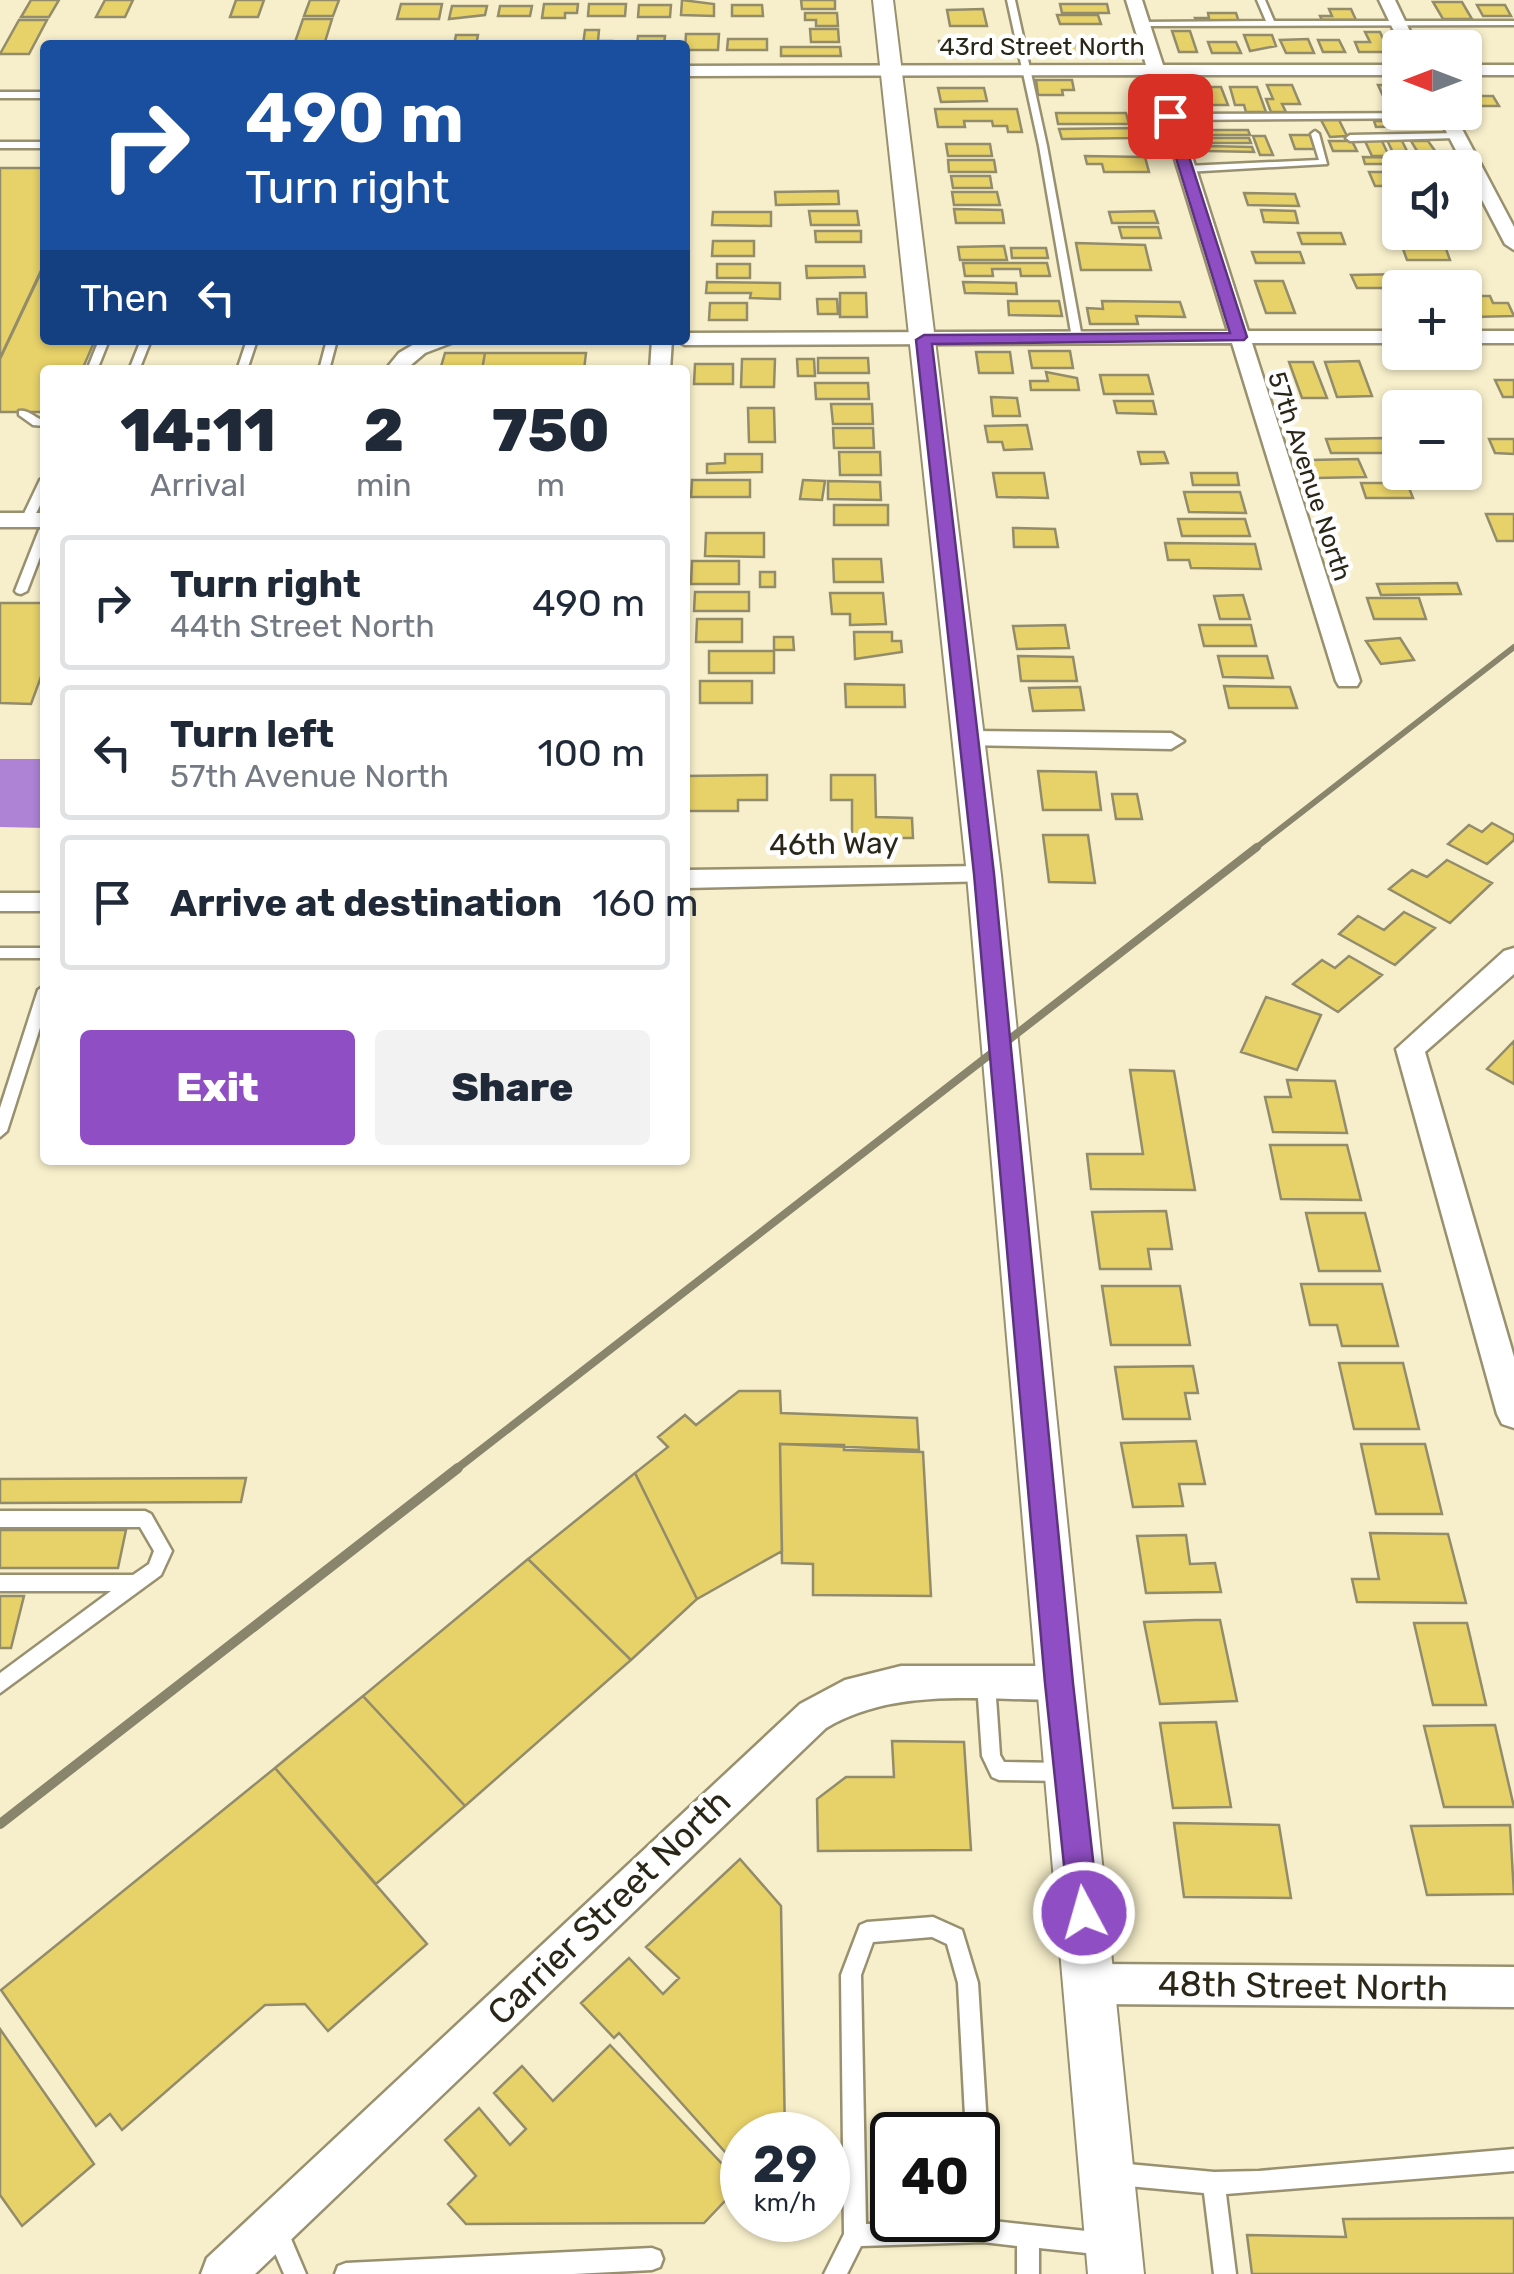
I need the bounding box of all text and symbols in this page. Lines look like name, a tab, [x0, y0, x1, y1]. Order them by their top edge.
north arrow	[1382, 30, 1482, 130]
map controls	[1382, 30, 1482, 490]
street label: 43rd Street North	[939, 32, 1145, 61]
pin	[1128, 74, 1213, 159]
text: 490 m	[245, 77, 464, 160]
icon: right	[80, 80, 210, 210]
icon: arrive	[1143, 89, 1198, 144]
button: sound	[1382, 150, 1482, 250]
text: Turn right	[245, 161, 449, 214]
icon: left	[189, 270, 244, 325]
button: +	[1382, 270, 1482, 370]
text: Then	[80, 275, 169, 321]
street label: 57th Avenue North	[1262, 368, 1357, 584]
button: −	[1382, 390, 1482, 490]
text: 14:11	[120, 395, 276, 466]
text: 2	[364, 395, 404, 466]
text: 750	[492, 395, 610, 466]
text: Arrival	[150, 466, 246, 504]
text: min	[356, 466, 412, 504]
text: m	[537, 466, 565, 504]
text: Turn right	[170, 561, 361, 607]
icon: right	[85, 575, 140, 630]
text: 490 m	[532, 580, 645, 626]
text: 44th Street North	[170, 607, 435, 645]
text: Turn left	[170, 711, 334, 757]
icon: left	[85, 725, 140, 780]
text: 100 m	[537, 730, 645, 776]
text: 57th Avenue North	[170, 757, 449, 795]
street label: 46th Way	[769, 825, 899, 863]
icon: arrive	[85, 875, 140, 930]
text: Arrive at destination	[170, 880, 562, 926]
text: 160 m	[592, 880, 699, 926]
button: Exit	[80, 1030, 355, 1145]
button: Share	[375, 1030, 650, 1145]
street label: Carrier Street North	[479, 1780, 739, 2034]
position arrow	[1032, 1861, 1136, 1965]
street label: 48th Street North	[1158, 1962, 1448, 2010]
speed limit sign: 40	[870, 2112, 1000, 2242]
text: 29	[753, 2135, 817, 2195]
text: km/h	[754, 2188, 816, 2217]

